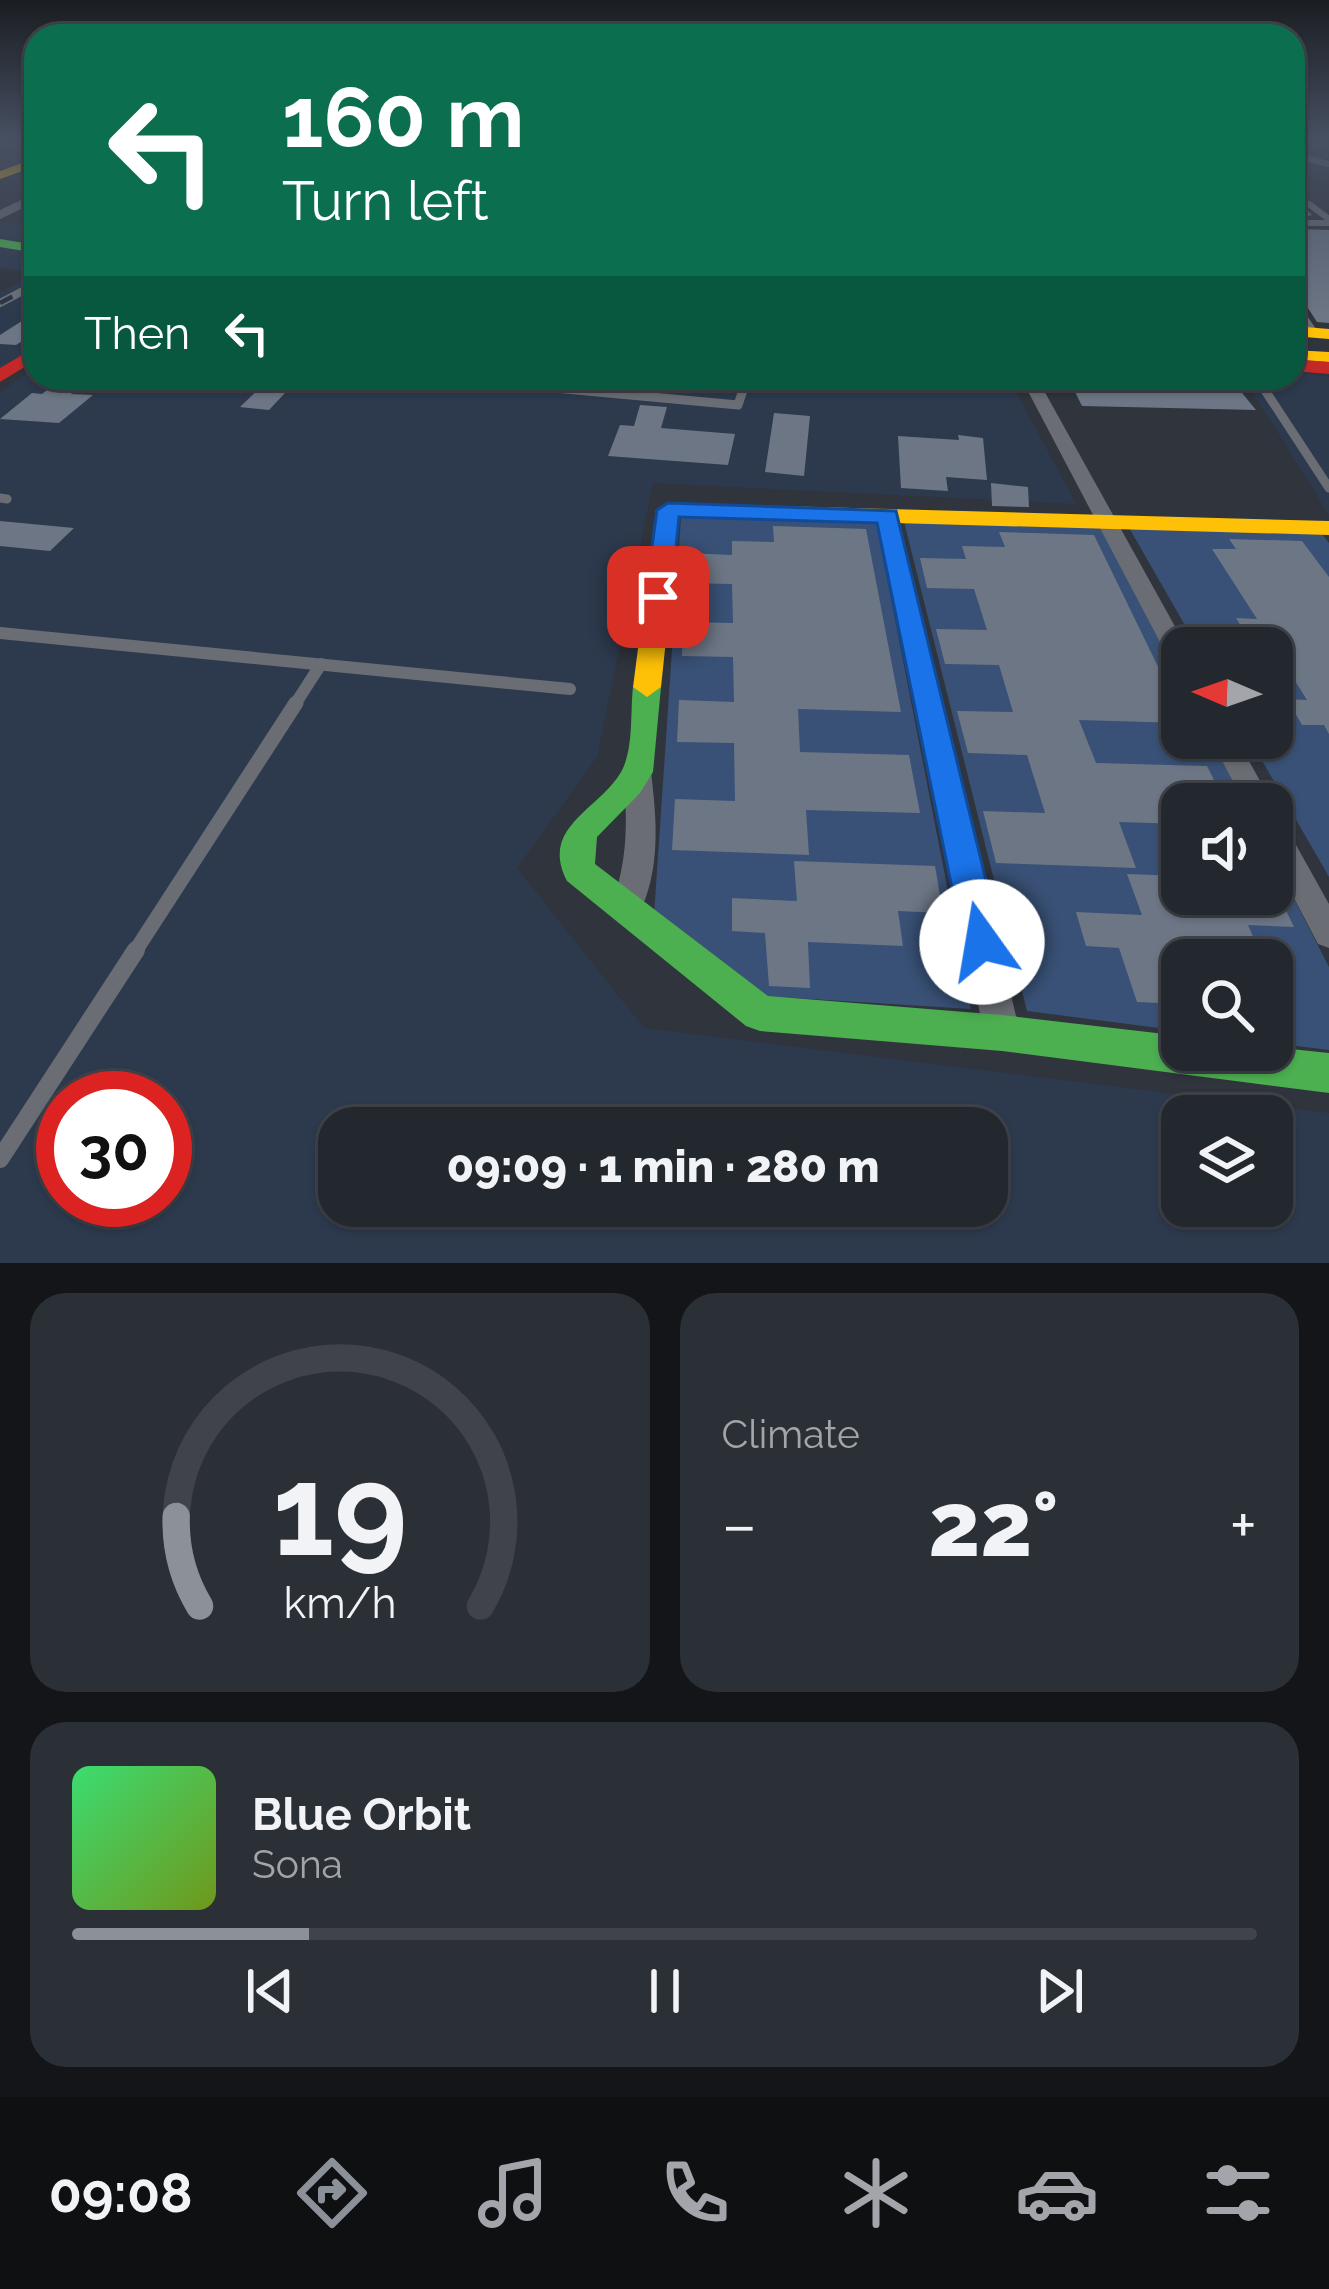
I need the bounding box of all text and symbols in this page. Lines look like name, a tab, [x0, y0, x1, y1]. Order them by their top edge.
text: 160 m	[282, 68, 524, 167]
icon: left	[84, 72, 240, 228]
text: Turn left	[282, 169, 489, 233]
icon: left	[214, 300, 280, 366]
text: Then	[84, 307, 190, 360]
pin	[607, 546, 709, 648]
icon: arrive	[625, 564, 691, 630]
north arrow	[1161, 627, 1293, 759]
map controls	[1161, 627, 1293, 1227]
button: sound	[1161, 783, 1293, 915]
position arrow	[919, 879, 1045, 1005]
button: search	[1161, 939, 1293, 1071]
speed limit sign: 30	[36, 1071, 192, 1227]
button: layers	[1161, 1095, 1293, 1227]
text: 09:09 · 1 min · 280 m	[446, 1140, 880, 1193]
text: Climate	[722, 1411, 860, 1457]
text: 19	[272, 1438, 407, 1584]
text: 22°	[928, 1471, 1059, 1577]
text: −	[722, 1486, 757, 1563]
text: +	[1230, 1486, 1257, 1563]
text: km/h	[283, 1577, 396, 1627]
text: Blue Orbit	[252, 1788, 471, 1841]
text: Sona	[252, 1841, 343, 1887]
icon: previous	[237, 1958, 303, 2024]
icon: pause	[632, 1958, 698, 2024]
icon: next	[1027, 1958, 1093, 2024]
icon: directions	[290, 2151, 374, 2235]
icon: music	[471, 2151, 555, 2235]
icon: phone	[653, 2151, 737, 2235]
icon: climate	[834, 2151, 918, 2235]
icon: car	[1015, 2151, 1099, 2235]
icon: filters	[1196, 2151, 1280, 2235]
text: 09:08	[49, 2161, 193, 2225]

